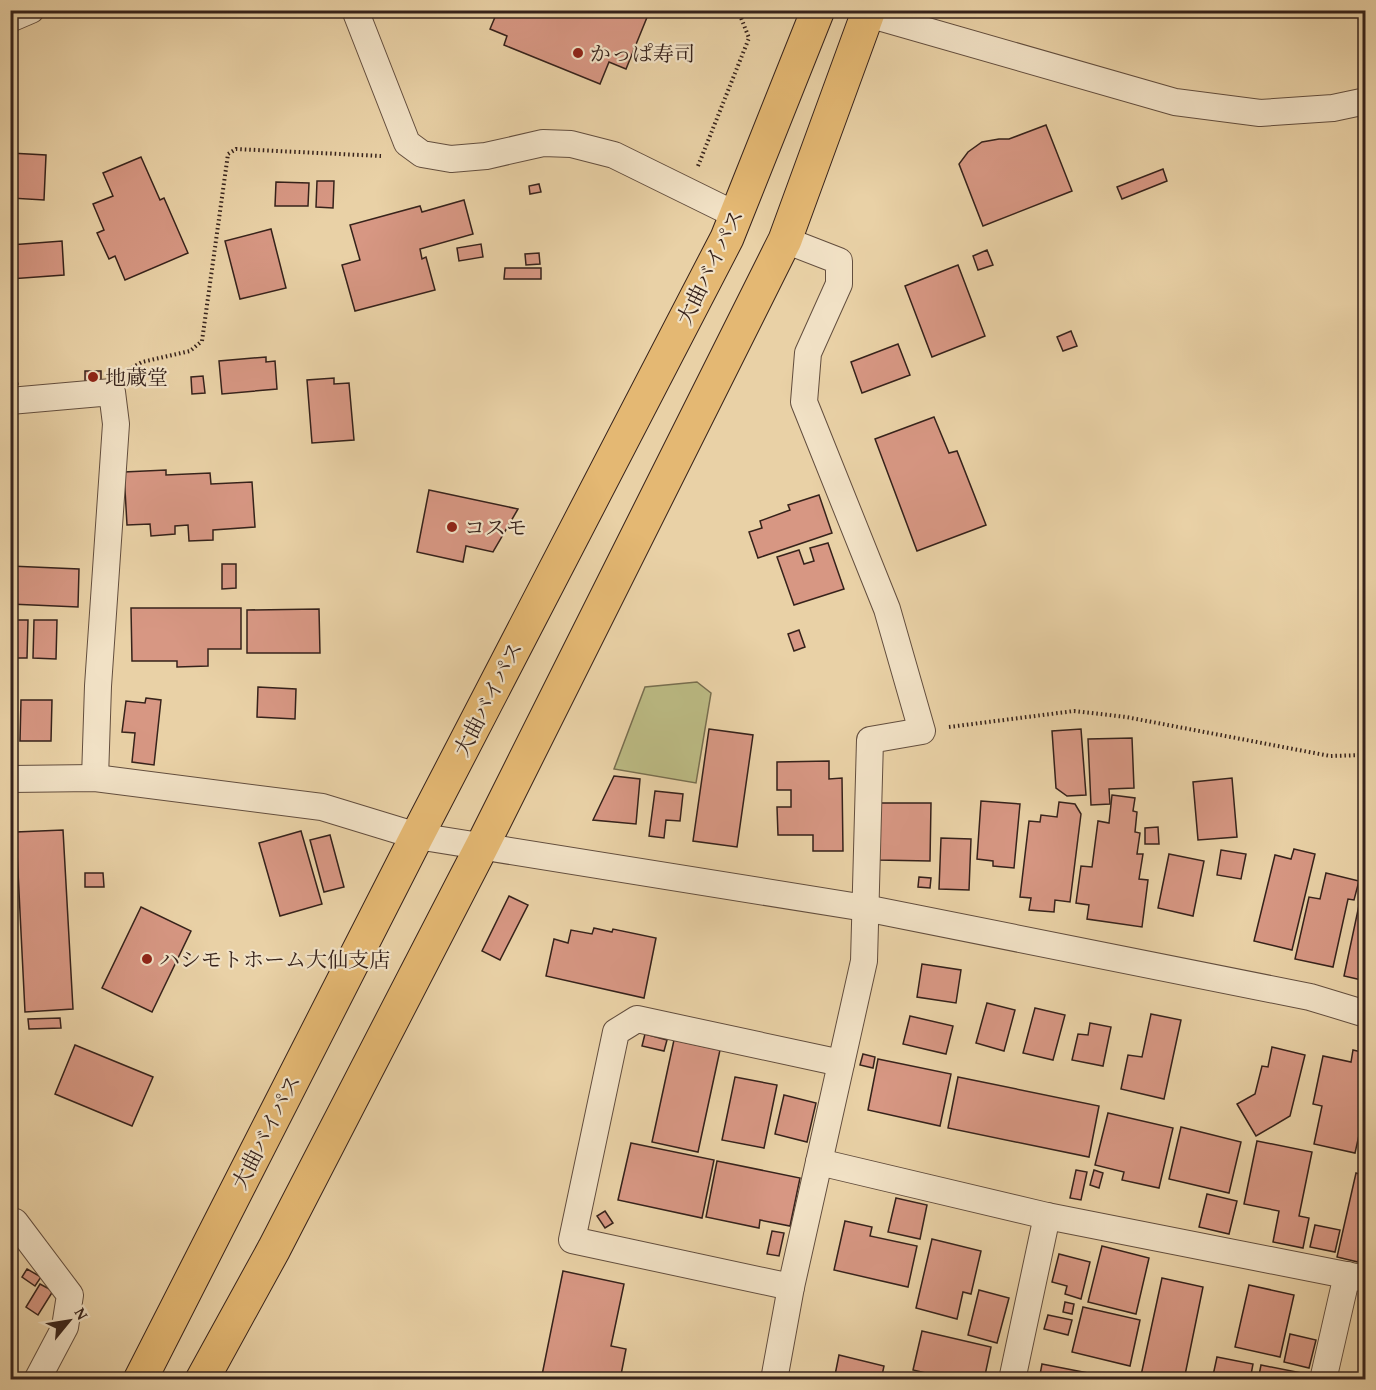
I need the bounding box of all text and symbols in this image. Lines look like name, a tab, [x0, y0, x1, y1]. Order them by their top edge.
place label: かっぱ寿司	[590, 38, 695, 69]
marker: かっぱ寿司	[571, 46, 585, 60]
street label: 大曲バイパス	[669, 204, 751, 330]
place label: 地蔵堂	[105, 362, 168, 393]
marker: 地蔵堂	[86, 370, 100, 384]
place label: コスモ	[464, 512, 527, 543]
marker: コスモ	[445, 520, 459, 534]
street label: 大曲バイパス	[446, 636, 530, 762]
place label: ハシモトホーム大仙支店	[159, 944, 390, 975]
marker: ハシモトホーム大仙支店	[140, 952, 154, 966]
street label: 大曲バイパス	[224, 1069, 308, 1195]
north arrow	[39, 1291, 99, 1351]
text: N	[69, 1303, 95, 1324]

